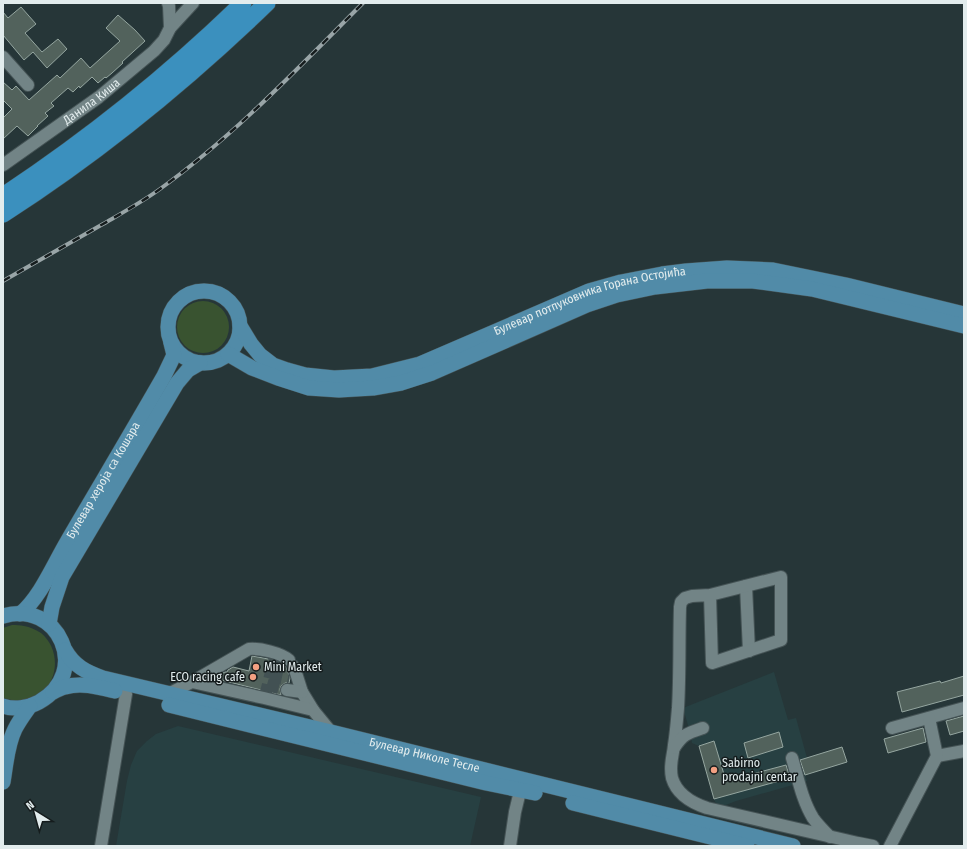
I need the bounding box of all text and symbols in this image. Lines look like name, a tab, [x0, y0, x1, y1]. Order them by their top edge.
street label: Данила Киша	[59, 75, 123, 128]
street label: Булевар потпуковника Горана Остојића	[492, 264, 687, 338]
street label: Булевар хероја са Кошара	[63, 419, 143, 541]
place label: Mini Market	[264, 660, 322, 674]
marker: Mini Market	[251, 662, 261, 672]
place label: ECO racing cafe	[170, 670, 245, 684]
marker: ECO racing cafe	[248, 672, 258, 682]
street label: Булевар Николе Тесле	[368, 735, 481, 775]
place label: Sabirno prodajni centar	[722, 756, 798, 784]
marker: Sabirno prodajni centar	[709, 765, 719, 775]
north arrow	[16, 793, 56, 833]
text: N	[24, 798, 37, 813]

